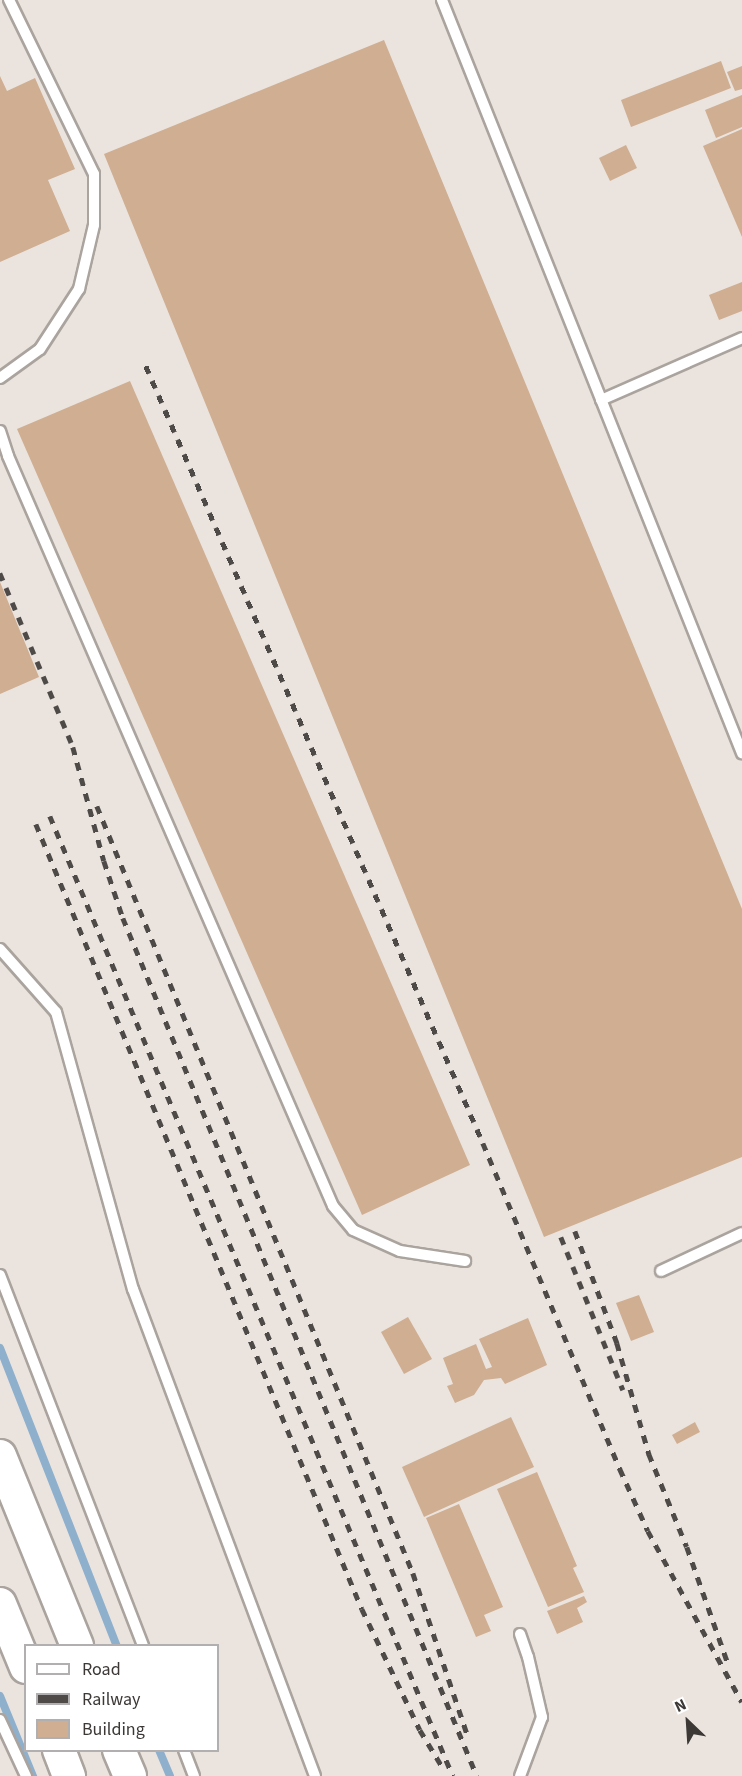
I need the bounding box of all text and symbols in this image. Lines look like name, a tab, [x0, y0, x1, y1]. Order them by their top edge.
legend	[24, 1644, 219, 1752]
text: Road	[82, 1657, 121, 1682]
text: Railway	[82, 1687, 141, 1712]
north arrow	[658, 1692, 718, 1752]
text: N	[671, 1693, 690, 1718]
text: Building	[82, 1717, 145, 1742]

